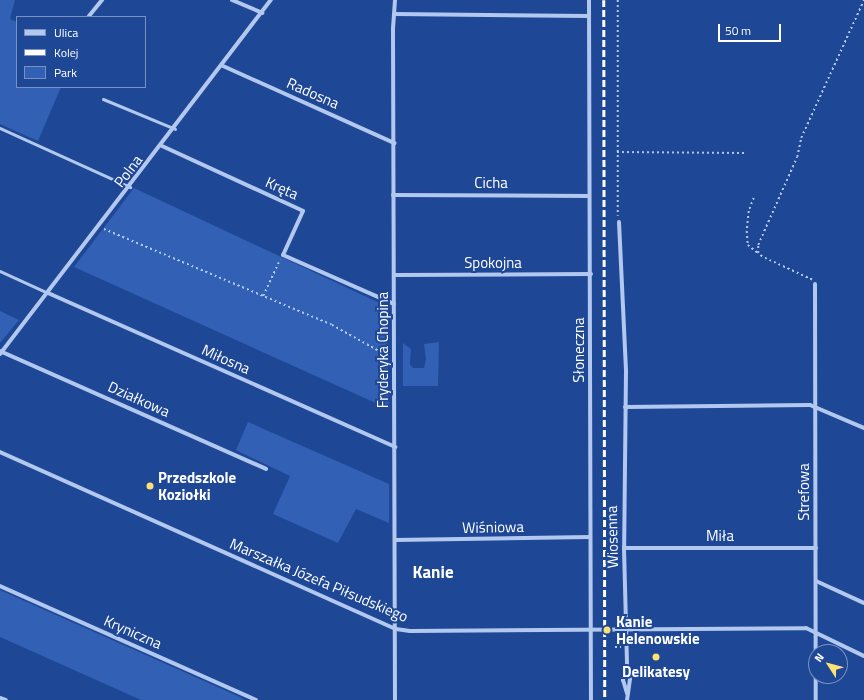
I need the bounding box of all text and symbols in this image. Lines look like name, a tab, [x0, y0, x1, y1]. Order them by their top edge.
legend	[16, 16, 146, 88]
scale bar	[720, 16, 783, 42]
text: 50 m	[725, 21, 751, 40]
text: Ulica	[54, 23, 78, 42]
text: Kolej	[54, 43, 78, 62]
text: Park	[54, 63, 77, 82]
street label: Radosna	[284, 74, 342, 112]
street label: Polna	[110, 151, 146, 191]
street label: Kręta	[263, 173, 301, 203]
street label: Cicha	[474, 174, 508, 192]
street label: Spokojna	[464, 254, 522, 272]
street label: Fryderyka Chopina	[374, 292, 392, 408]
street label: Słoneczna	[570, 317, 588, 383]
street label: Miłosna	[199, 340, 253, 378]
street label: Działkowa	[105, 377, 173, 421]
street label: Strefowa	[795, 463, 813, 521]
place label: Przedszkole Koziołki	[158, 468, 236, 503]
marker: Przedszkole Koziołki	[145, 481, 155, 491]
street label: Wiosenna	[602, 506, 622, 568]
street label: Wiśniowa	[462, 517, 524, 537]
street label: Miła	[706, 527, 734, 545]
street label: Marszałka Józefa Piłsudskiego	[227, 534, 411, 626]
district label: Kanie	[412, 563, 454, 583]
street label: Kryniczna	[101, 611, 165, 653]
place label: Kanie Helenowskie	[616, 612, 700, 647]
marker: Kanie Helenowskie	[601, 624, 613, 636]
north arrow	[808, 644, 848, 684]
text: N	[810, 650, 828, 665]
marker: Delikatesy	[651, 652, 661, 662]
place label: Delikatesy	[622, 663, 690, 681]

